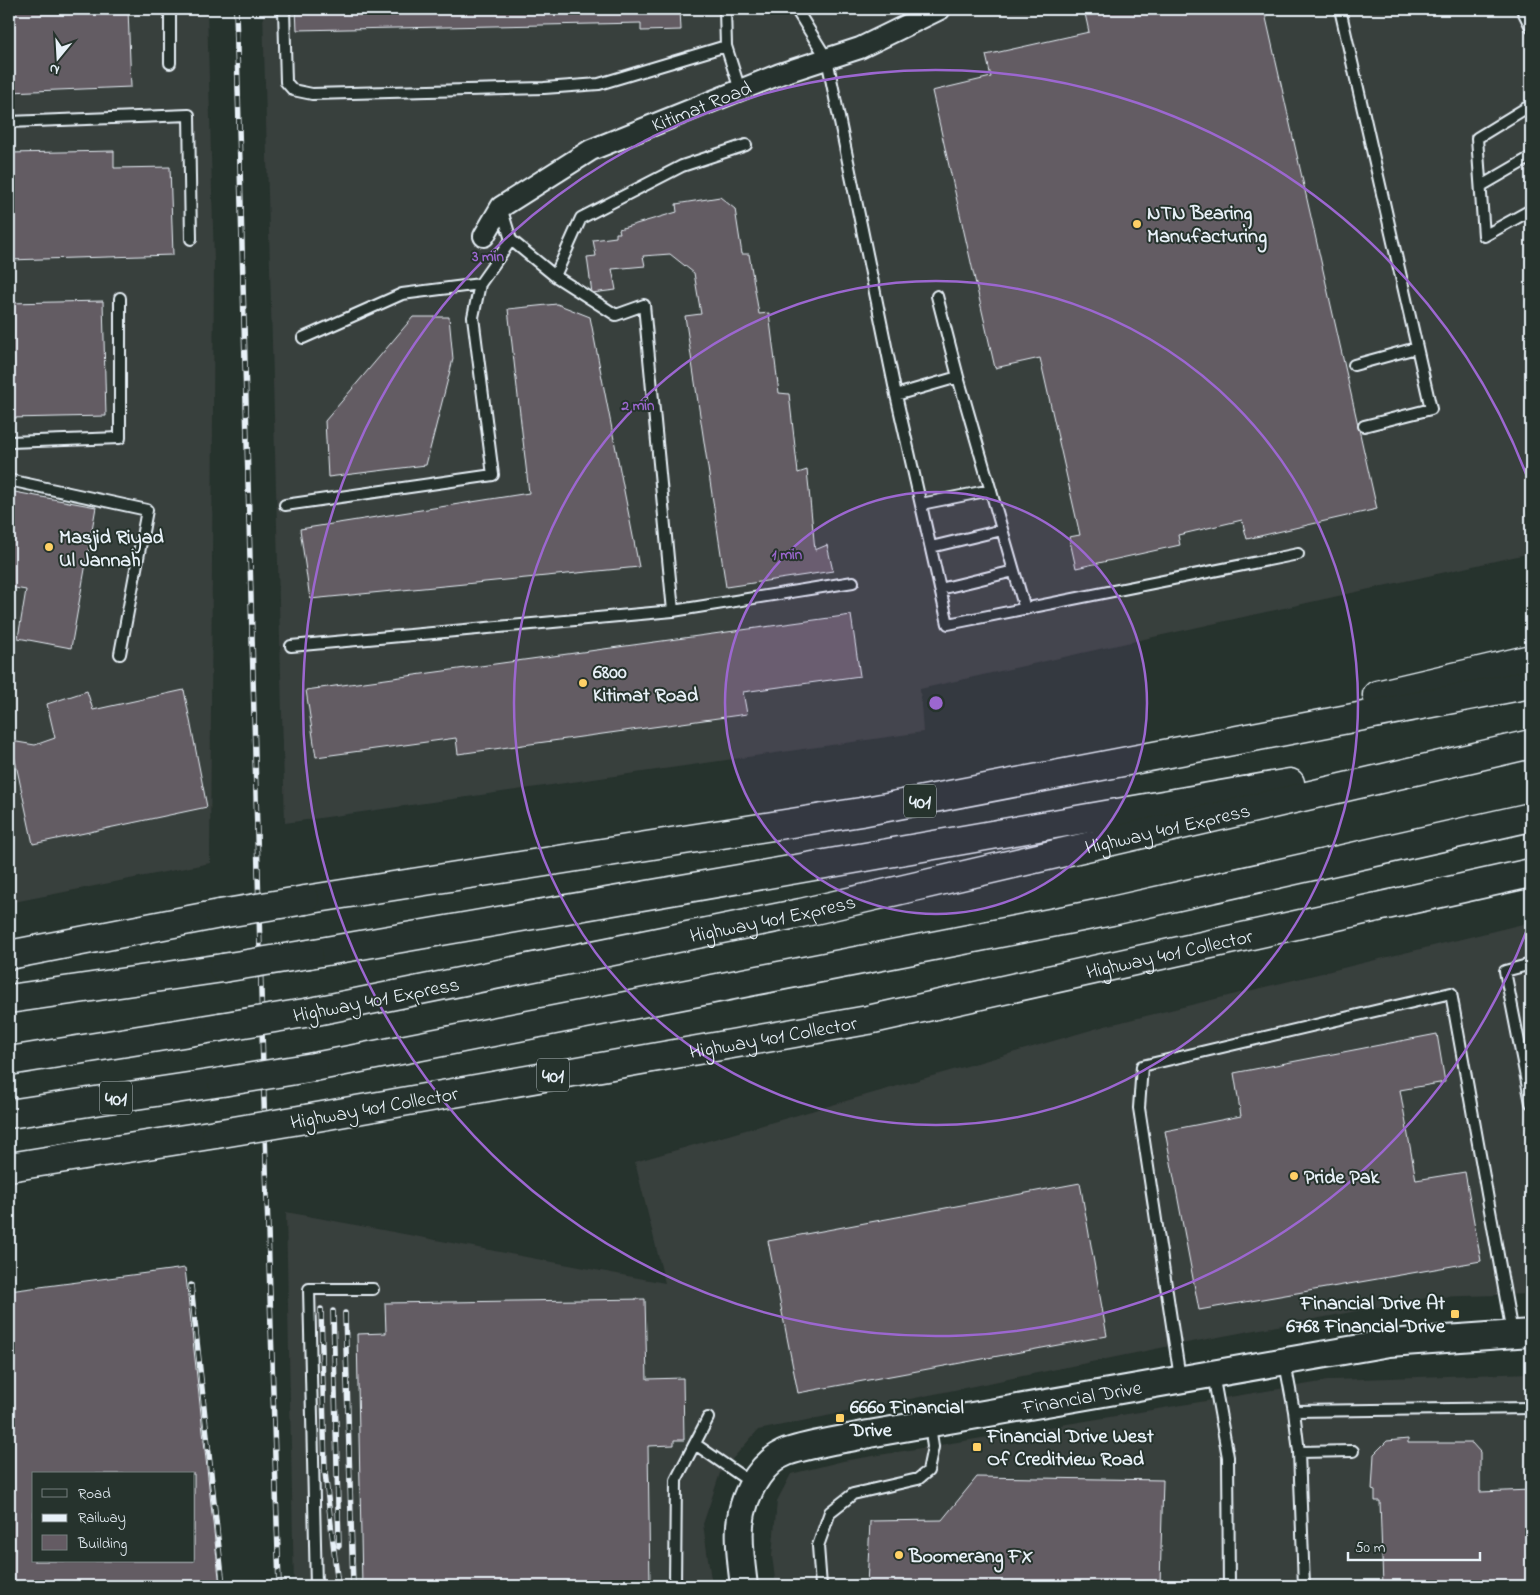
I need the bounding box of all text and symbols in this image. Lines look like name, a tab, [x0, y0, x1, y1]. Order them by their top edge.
north arrow	[32, 32, 82, 82]
text: N	[47, 57, 62, 80]
street label: Kitimat Road	[648, 75, 756, 141]
place label: NTN Bearing Manufacturing	[1147, 200, 1267, 253]
marker: NTN Bearing Manufacturing	[1131, 218, 1143, 230]
text: 3 min	[471, 246, 504, 268]
text: 2 min	[621, 395, 655, 417]
place label: Masjid Riyad Ul Jannah	[59, 524, 165, 576]
marker: Masjid Riyad Ul Jannah	[43, 541, 55, 553]
text: 1 min	[772, 544, 803, 566]
place label: 6800 Kitimat Road	[593, 659, 699, 711]
marker: 6800 Kitimat Road	[577, 677, 589, 689]
centre of rings	[927, 694, 945, 712]
road number: 401	[904, 784, 936, 818]
street label: Highway 401 Express	[1082, 797, 1253, 864]
street label: Highway 401 Express	[688, 889, 859, 952]
street label: Highway 401 Collector	[1084, 923, 1257, 988]
street label: Highway 401 Express	[291, 971, 462, 1033]
street label: Highway 401 Collector	[687, 1010, 860, 1068]
road number: 401	[537, 1058, 569, 1092]
street label: Highway 401 Collector	[288, 1080, 462, 1139]
road number: 401	[100, 1082, 132, 1114]
place label: Pride Pak	[1304, 1164, 1381, 1193]
marker: Pride Pak	[1288, 1170, 1300, 1182]
place label: Financial Drive At 6768 Financial Drive	[1286, 1290, 1446, 1342]
marker: Financial Drive At 6768 Financial Drive	[1449, 1308, 1461, 1320]
street label: Financial Drive	[1019, 1375, 1144, 1424]
place label: 6660 Financial Drive	[849, 1394, 964, 1446]
marker: 6660 Financial Drive	[834, 1412, 846, 1424]
place label: Financial Drive West Of Creditview Road	[986, 1423, 1154, 1475]
marker: Financial Drive West Of Creditview Road	[971, 1441, 983, 1453]
legend	[32, 1472, 195, 1562]
text: Road	[78, 1483, 111, 1505]
text: Railway	[78, 1507, 126, 1530]
scale bar	[1348, 1530, 1480, 1562]
text: Building	[77, 1533, 127, 1556]
text: 50 m	[1355, 1537, 1386, 1559]
place label: Boomerang FX	[908, 1543, 1034, 1573]
marker: Boomerang FX	[893, 1549, 905, 1561]

